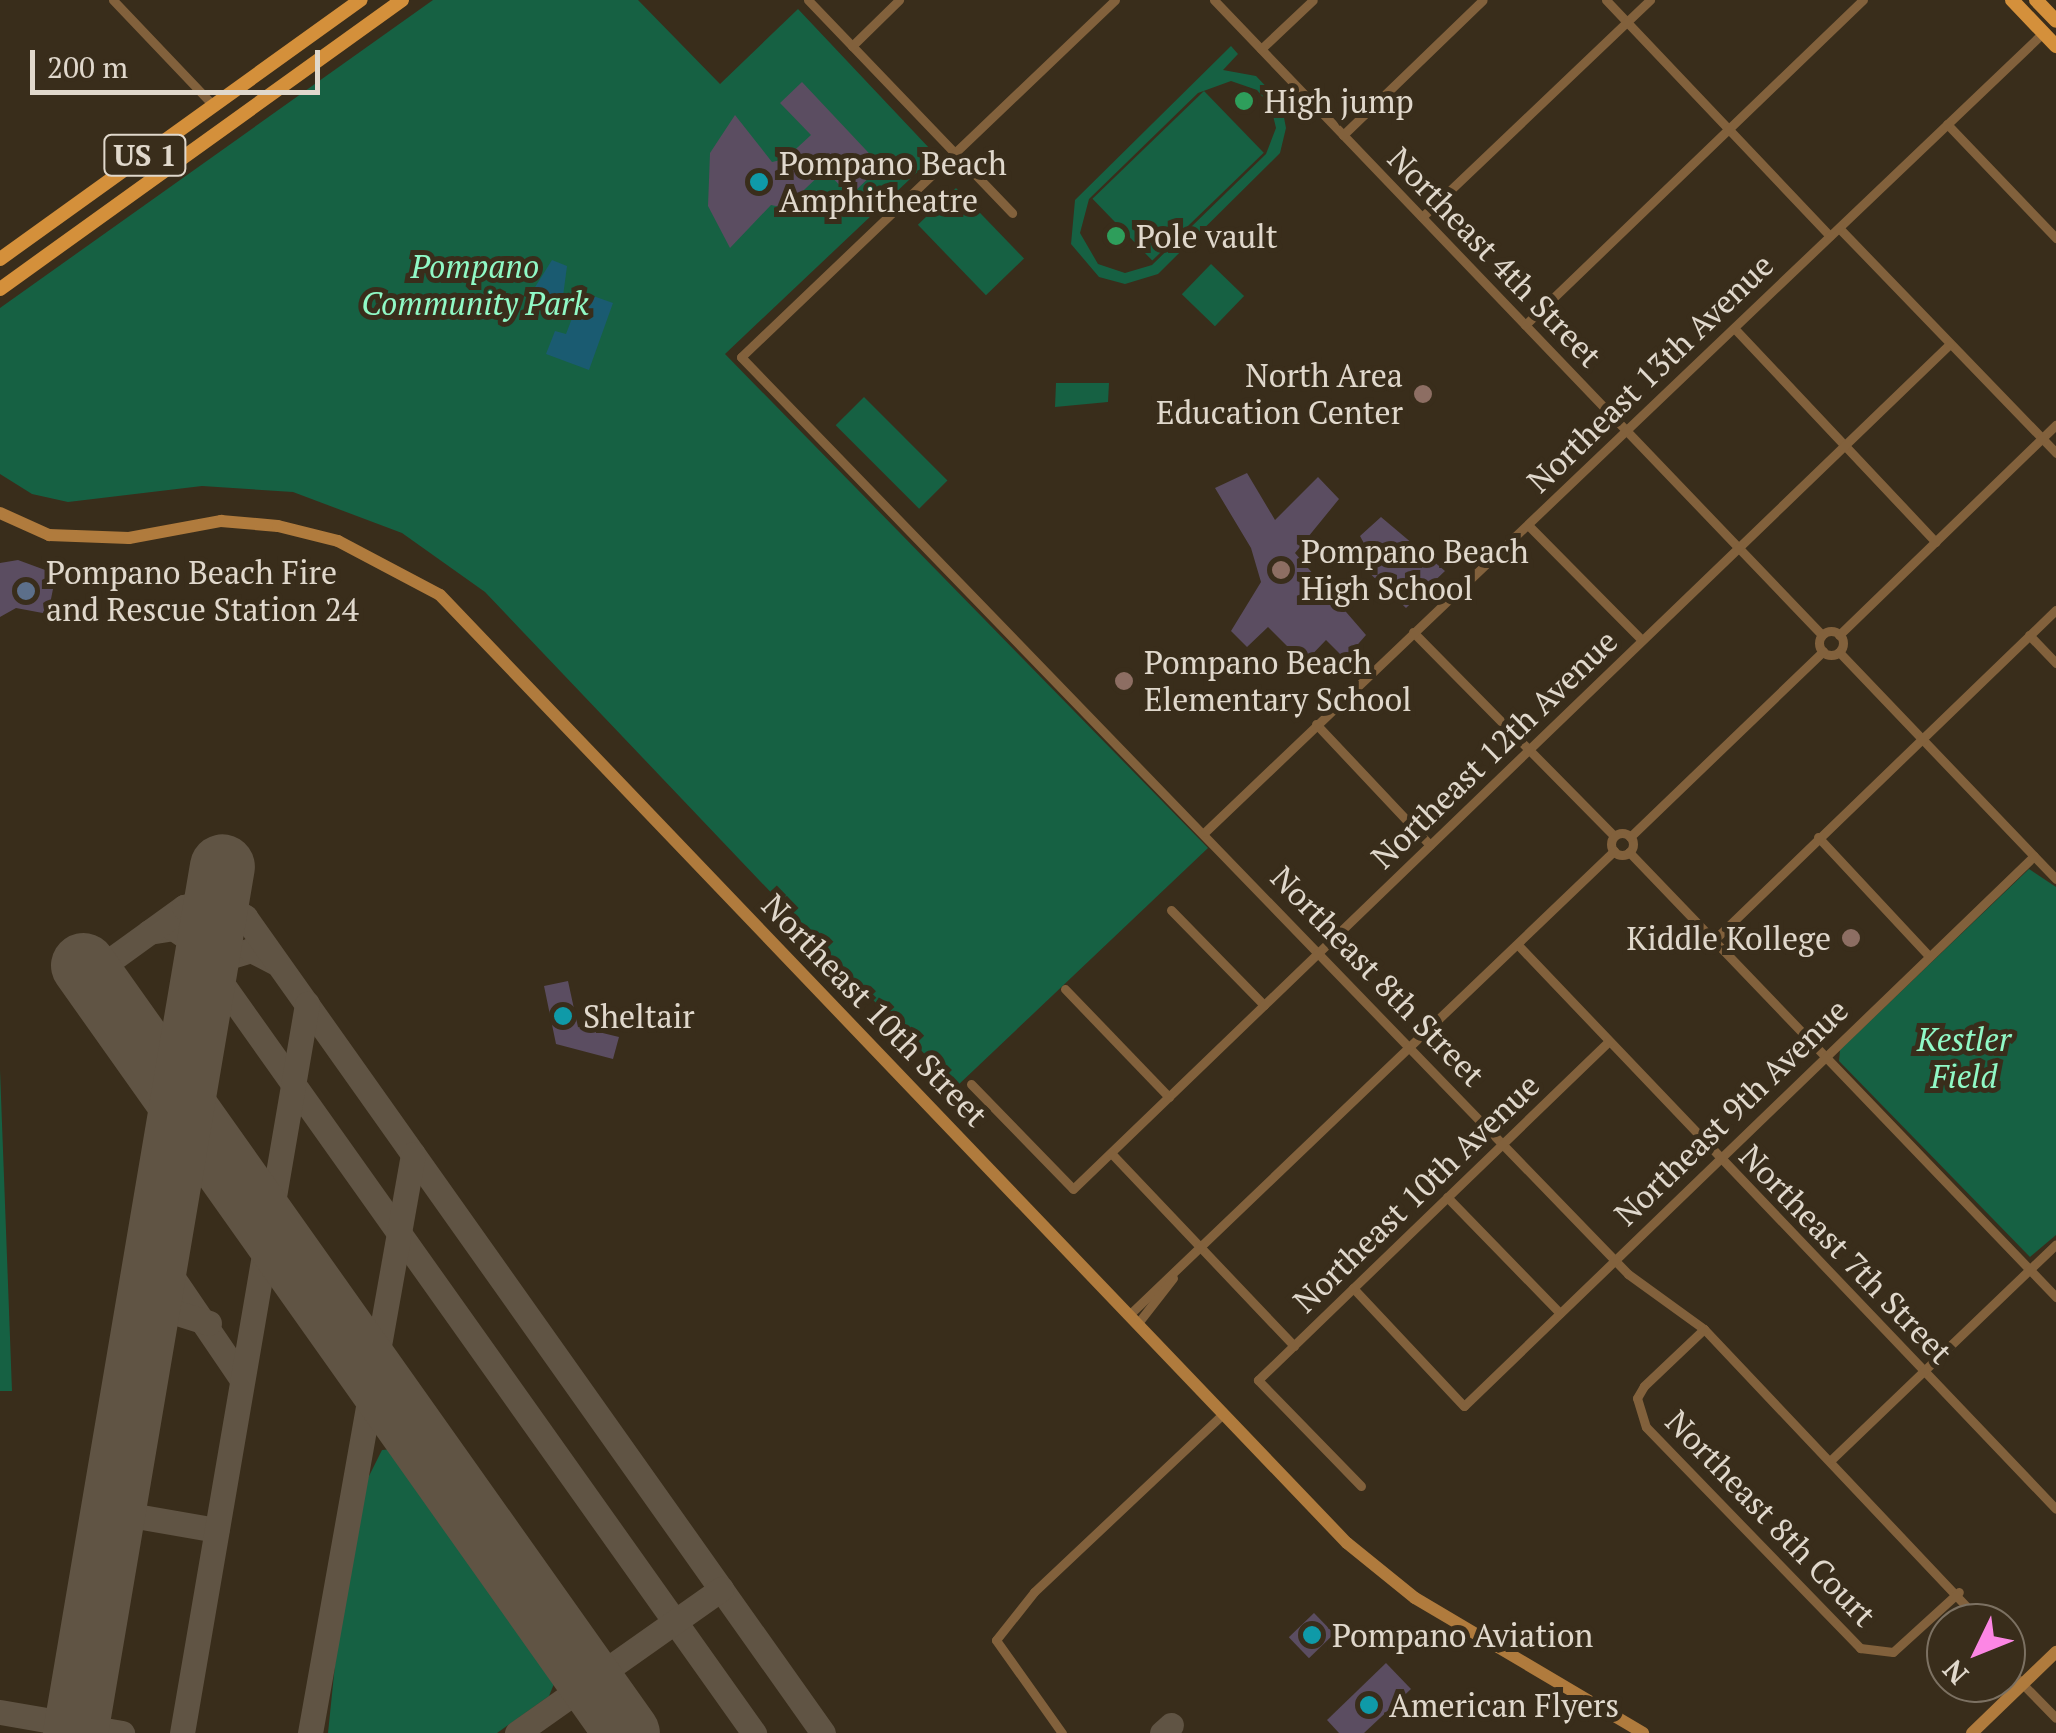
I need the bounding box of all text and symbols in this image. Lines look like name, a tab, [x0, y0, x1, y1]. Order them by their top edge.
scale bar	[35, 30, 325, 92]
text: 200 m	[47, 47, 128, 87]
place label: High jump	[1264, 82, 1414, 120]
marker: High jump	[1233, 90, 1255, 112]
road number: US 1	[102, 130, 188, 180]
street label: Northeast 4th Street	[1380, 139, 1610, 375]
place label: Pompano Beach Amphitheatre	[779, 145, 1007, 220]
marker: Pompano Beach Amphitheatre	[748, 171, 770, 193]
place label: Pole vault	[1136, 217, 1278, 255]
marker: Pole vault	[1105, 225, 1127, 247]
street label: Northeast 13th Avenue	[1519, 246, 1781, 500]
park label: Pompano Community Park	[361, 248, 589, 323]
place label: North Area Education Center	[1156, 357, 1403, 432]
marker: North Area Education Center	[1412, 383, 1434, 405]
place label: Pompano Beach High School	[1301, 533, 1529, 608]
place label: Pompano Beach Fire and Rescue Station 24	[46, 554, 359, 629]
marker: Pompano Beach High School	[1270, 559, 1292, 581]
marker: Pompano Beach Fire and Rescue Station 24	[15, 580, 37, 602]
street label: Northeast 12th Avenue	[1363, 622, 1625, 876]
place label: Pompano Beach Elementary School	[1144, 644, 1412, 719]
marker: Pompano Beach Elementary School	[1113, 670, 1135, 692]
street label: Northeast 8th Street	[1263, 858, 1493, 1094]
street label: Northeast 10th Street	[754, 886, 996, 1134]
place label: Kiddle Kollege	[1627, 919, 1831, 957]
marker: Kiddle Kollege	[1840, 927, 1862, 949]
street label: Northeast 9th Avenue	[1606, 990, 1856, 1234]
place label: Sheltair	[583, 997, 695, 1035]
marker: Sheltair	[552, 1005, 574, 1027]
park label: Kestler Field	[1917, 1021, 2011, 1096]
street label: Northeast 10th Avenue	[1285, 1066, 1547, 1320]
street label: Northeast 7th Street	[1732, 1137, 1960, 1371]
street label: Northeast 8th Court	[1658, 1402, 1884, 1634]
north arrow	[1926, 1603, 2026, 1703]
place label: Pompano Aviation	[1332, 1616, 1594, 1654]
marker: Pompano Aviation	[1301, 1624, 1323, 1646]
text: N	[1934, 1652, 1976, 1693]
place label: American Flyers	[1389, 1686, 1619, 1724]
marker: American Flyers	[1358, 1694, 1380, 1716]

